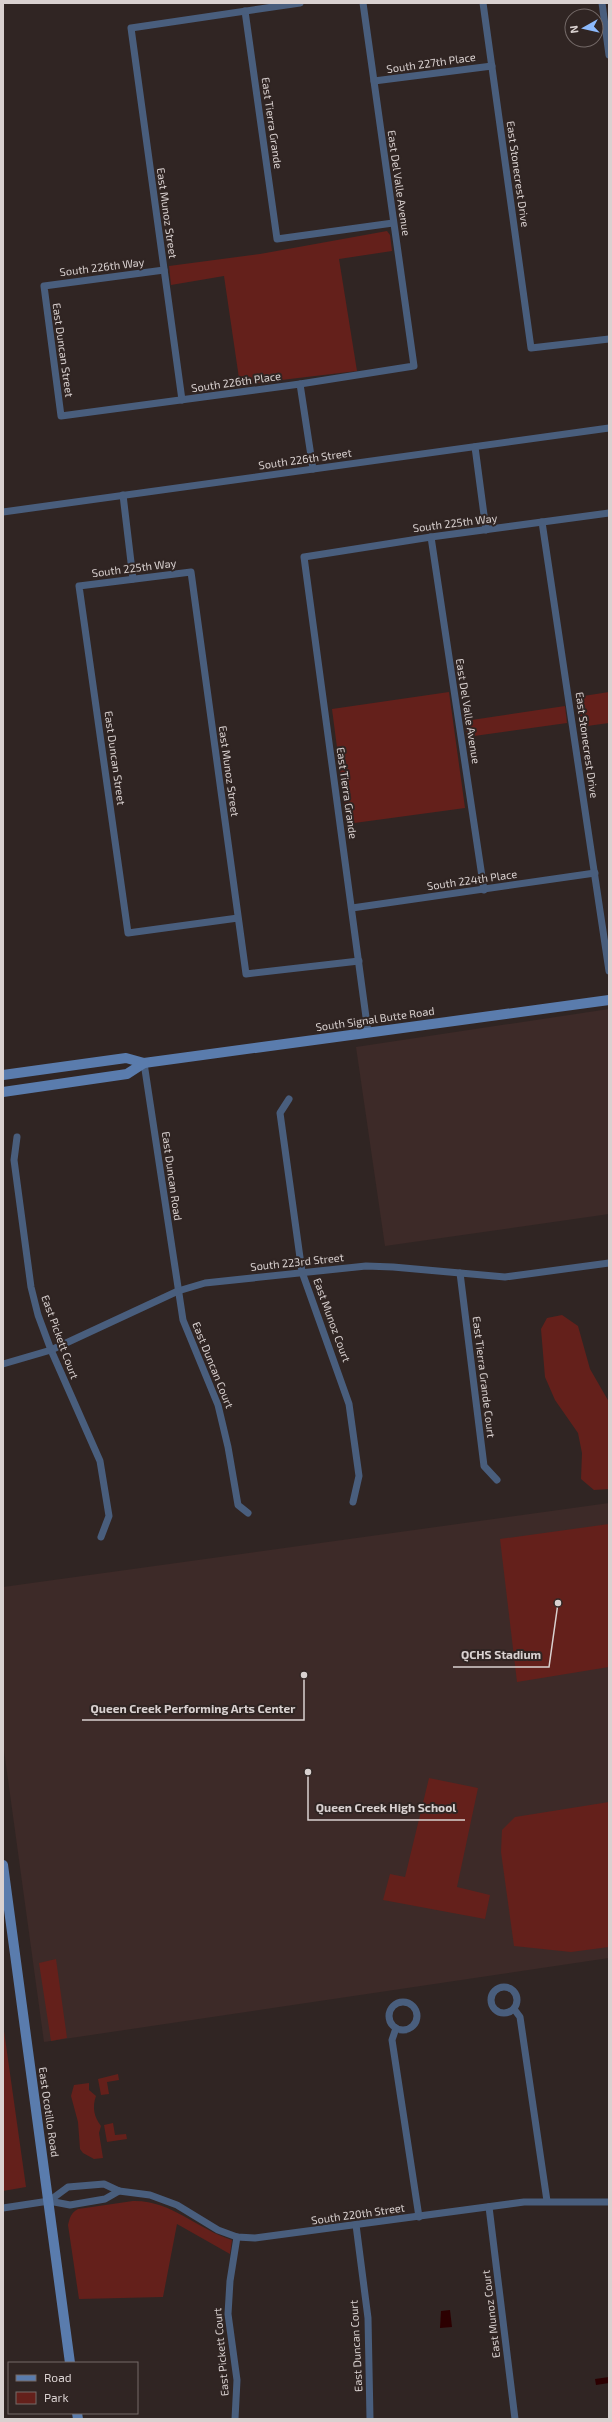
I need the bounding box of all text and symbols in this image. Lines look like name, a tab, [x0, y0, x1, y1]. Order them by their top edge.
north arrow	[564, 8, 604, 48]
text: N	[567, 25, 581, 34]
street label: South 227th Place	[386, 50, 476, 75]
street label: East Tierra Grande	[260, 76, 285, 170]
street label: East Stonecrest Drive	[505, 120, 532, 228]
street label: East Del Valle Avenue	[386, 129, 413, 237]
street label: East Munoz Street	[155, 167, 180, 259]
street label: South 226th Way	[59, 255, 145, 278]
street label: East Duncan Street	[50, 302, 77, 398]
street label: South 226th Place	[190, 369, 282, 394]
street label: South 226th Street	[257, 446, 352, 471]
street label: South 225th Way	[412, 511, 498, 534]
street label: South 225th Way	[91, 556, 177, 579]
street label: East Del Valle Avenue	[454, 657, 483, 765]
street label: East Stonecrest Drive	[574, 691, 601, 799]
street label: East Duncan Street	[102, 710, 129, 806]
street label: East Munoz Street	[217, 725, 242, 817]
street label: East Tierra Grande	[335, 746, 360, 840]
street label: South 224th Place	[426, 867, 518, 892]
street label: South Signal Butte Road	[315, 1004, 435, 1033]
street label: East Duncan Road	[160, 1130, 185, 1221]
street label: South 223rd Street	[250, 1250, 344, 1273]
street label: East Munoz Court	[311, 1276, 354, 1364]
street label: East Pickett Court	[39, 1293, 82, 1381]
street label: East Tierra Grande Court	[471, 1315, 498, 1438]
street label: East Duncan Court	[190, 1320, 237, 1410]
callout: QCHS Stadium	[453, 1643, 549, 1667]
text: QCHS Stadium	[461, 1647, 541, 1662]
callout: Queen Creek Performing Arts Center	[82, 1696, 304, 1720]
text: Queen Creek Performing Arts Center	[91, 1701, 295, 1716]
callout: Queen Creek High School	[308, 1796, 465, 1820]
text: Queen Creek High School	[316, 1800, 456, 1815]
street label: East Ocotillo Road	[37, 2066, 62, 2158]
street label: South 220th Street	[310, 2201, 406, 2227]
street label: East Munoz Court	[479, 2269, 502, 2359]
street label: East Duncan Court	[347, 2300, 364, 2392]
street label: East Pickett Court	[210, 2307, 231, 2397]
legend	[8, 2362, 138, 2414]
text: Road	[44, 2370, 72, 2384]
text: Park	[44, 2390, 69, 2404]

